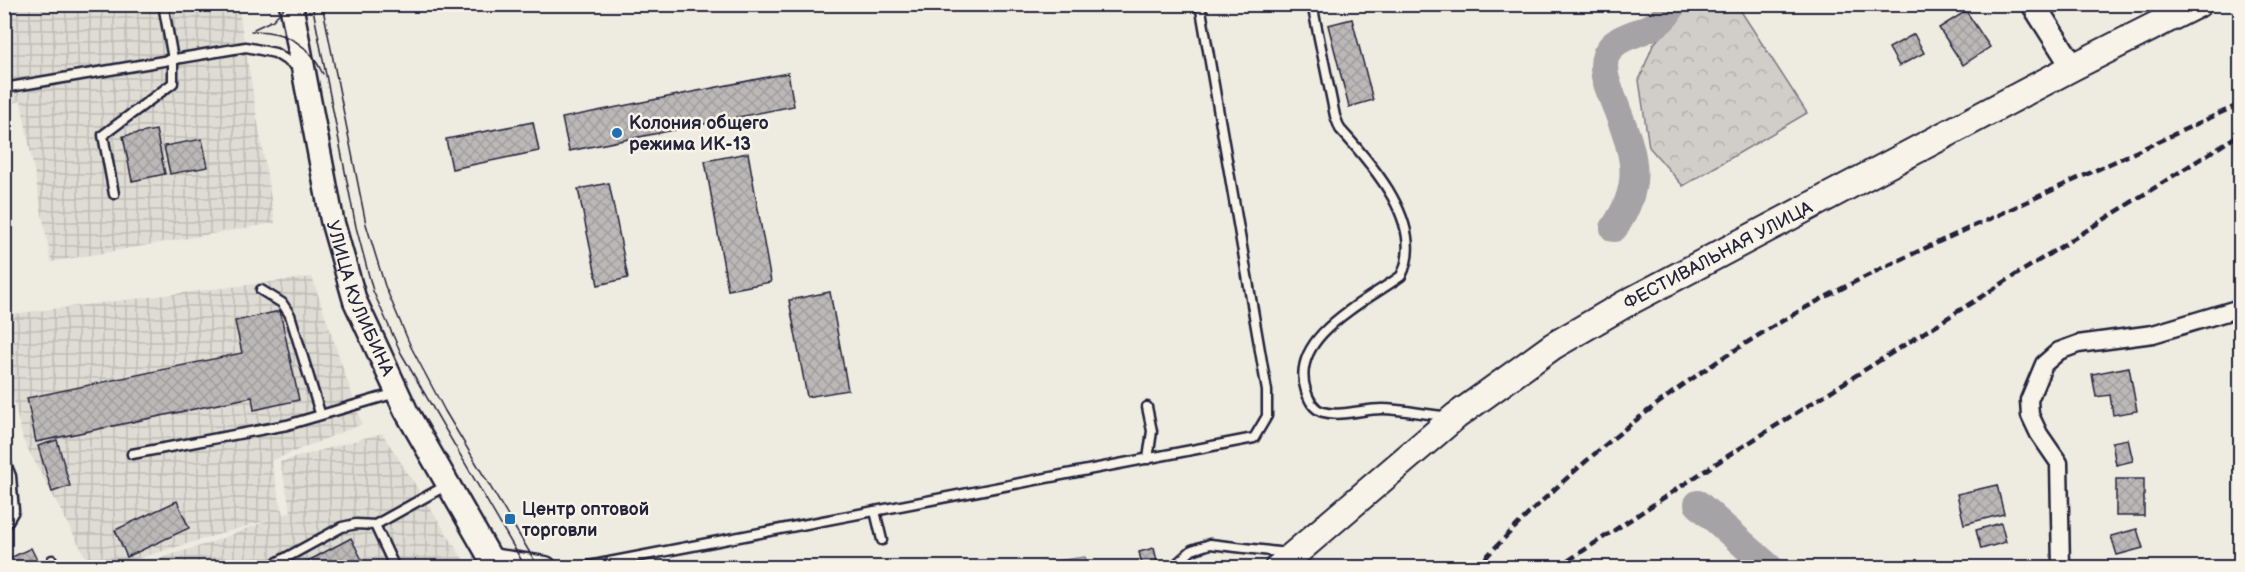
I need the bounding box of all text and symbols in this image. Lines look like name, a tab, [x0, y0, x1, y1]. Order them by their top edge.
place label: Колония общего режима ИК-13	[629, 113, 769, 155]
marker: Колония общего режима ИК-13	[610, 126, 624, 140]
street label: ФЕСТИВАЛЬНАЯ УЛИЦА	[1620, 197, 1816, 314]
street label: УЛИЦА КУЛИБИНА	[322, 218, 398, 379]
place label: Центр оптовой торговли	[522, 499, 649, 541]
marker: Центр оптовой торговли	[503, 512, 517, 526]

